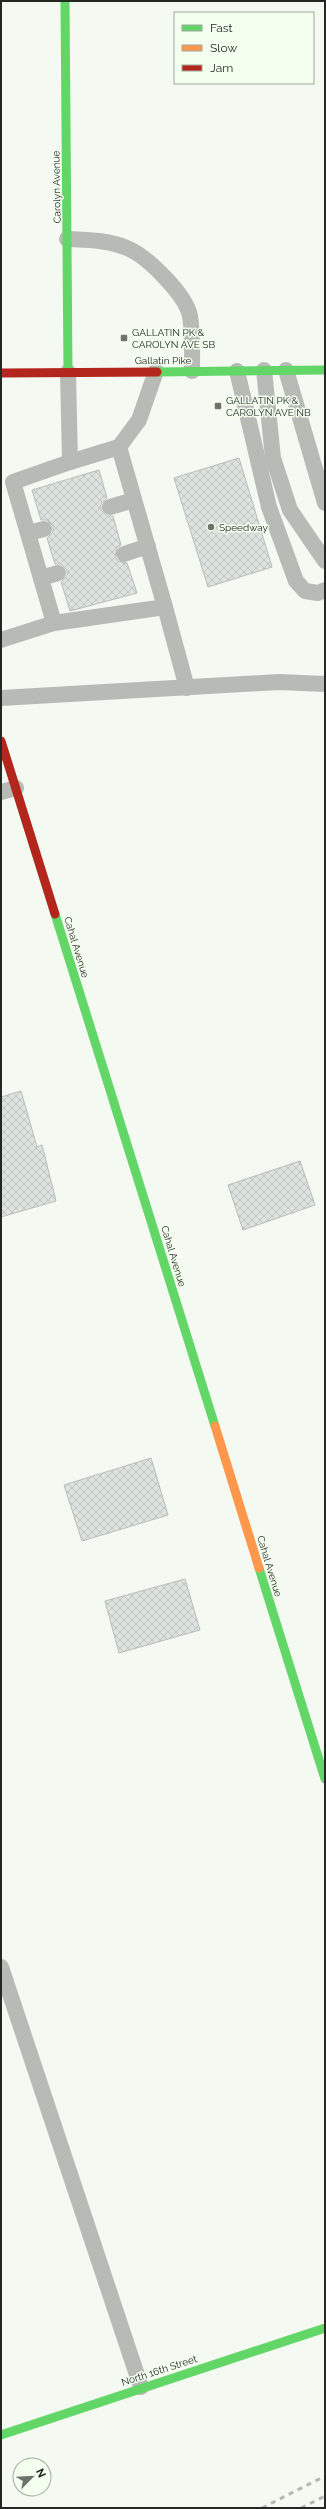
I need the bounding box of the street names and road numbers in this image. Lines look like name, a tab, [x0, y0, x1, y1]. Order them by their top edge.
street label: Carolyn Avenue	[50, 150, 63, 223]
street label: Gallatin Pike	[135, 355, 191, 366]
street label: Cahal Avenue	[62, 915, 91, 979]
street label: Cahal Avenue	[159, 1224, 188, 1288]
street label: Cahal Avenue	[255, 1534, 284, 1598]
street label: North 16th Street	[120, 2353, 199, 2388]

